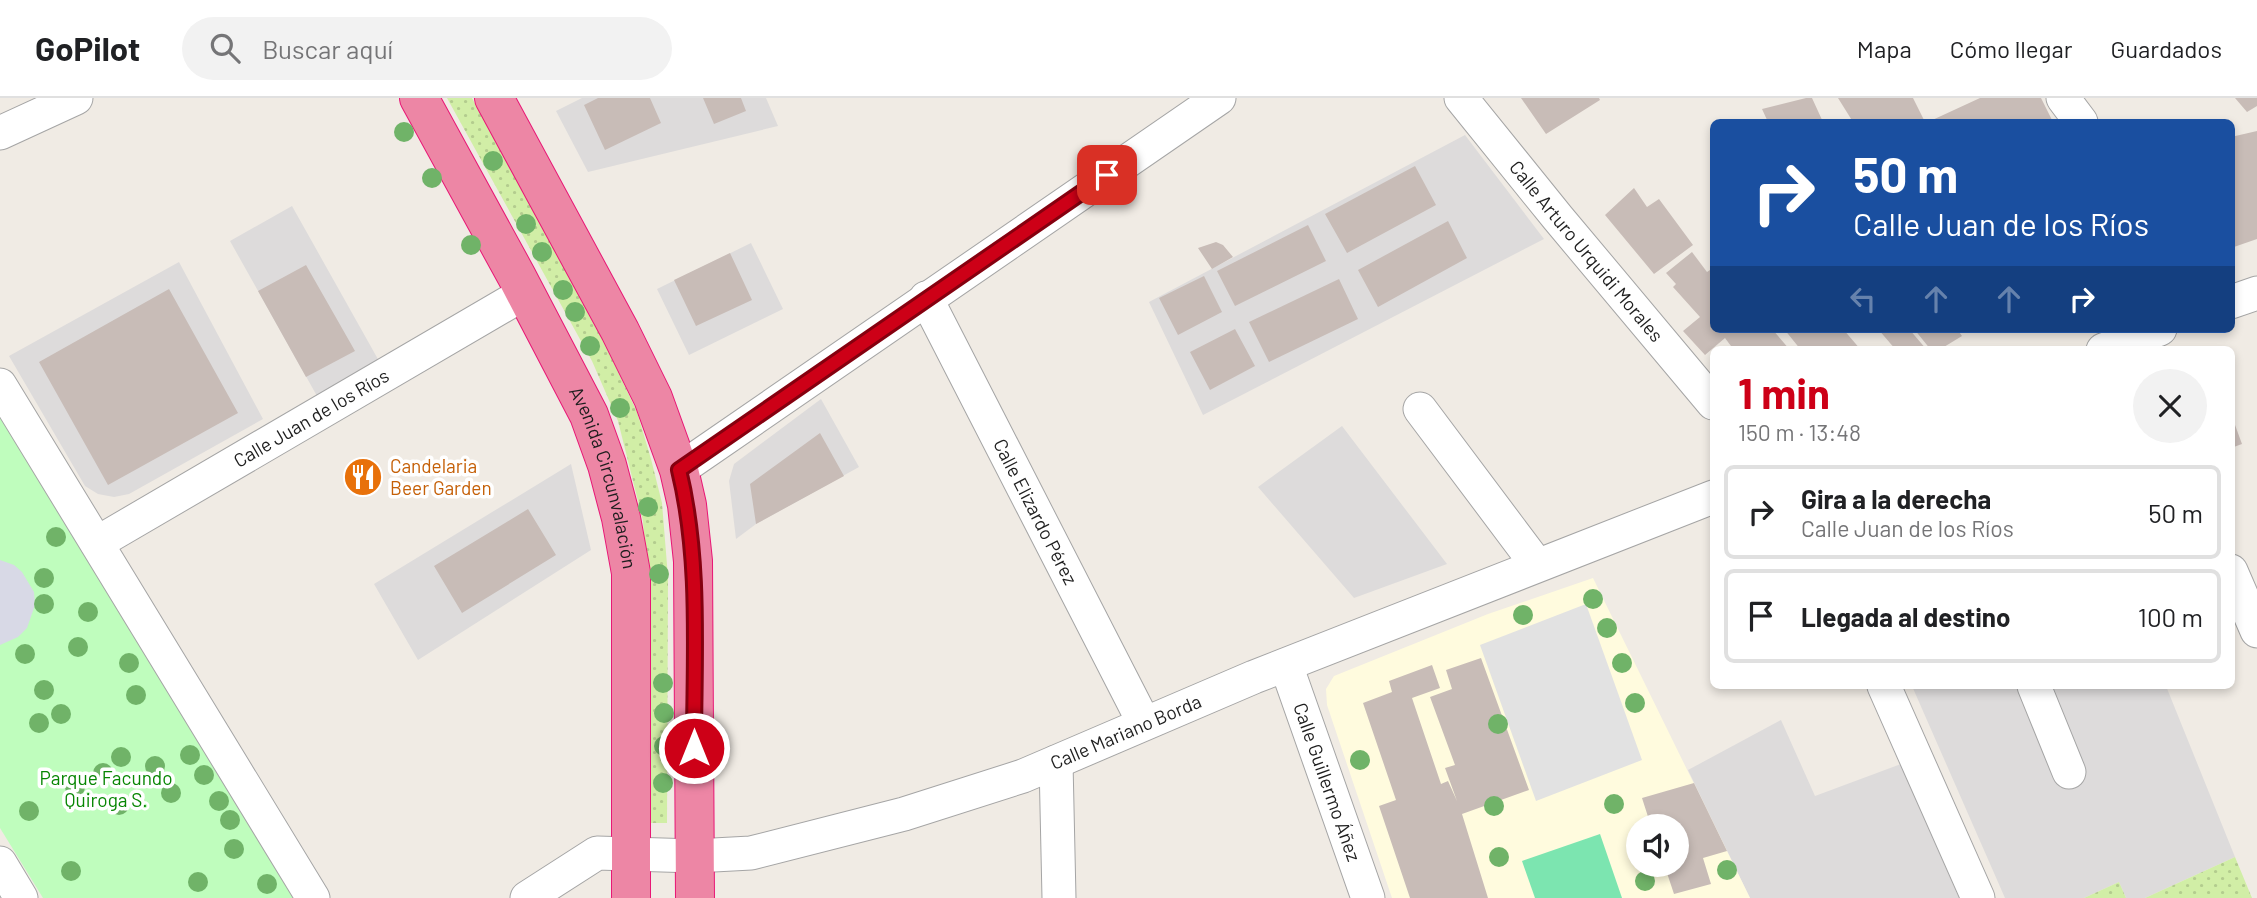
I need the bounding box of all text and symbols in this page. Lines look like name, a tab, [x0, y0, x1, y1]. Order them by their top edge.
search box	[182, 17, 672, 80]
text: GoPilot	[35, 28, 140, 68]
icon: search	[206, 29, 244, 67]
text: Buscar aquí	[262, 33, 393, 64]
text: Mapa	[1857, 34, 1912, 63]
text: Cómo llegar	[1950, 34, 2072, 63]
text: Guardados	[2110, 34, 2222, 63]
text: 50 m	[1853, 144, 1958, 203]
pin	[1077, 145, 1137, 205]
icon: right	[1738, 147, 1829, 238]
icon: arrive	[1088, 156, 1126, 194]
street label: Calle Arturo Urquidi Morales	[1505, 156, 1669, 346]
text: Calle Juan de los Ríos	[1853, 204, 2149, 242]
icon: left	[1844, 280, 1882, 318]
icon: ahead	[1917, 280, 1955, 318]
icon: ahead	[1990, 280, 2028, 318]
icon: right	[2063, 280, 2101, 318]
street label: Calle Juan de los Ríos	[229, 363, 393, 472]
text: 1 min	[1738, 367, 1830, 417]
button: close	[2133, 369, 2207, 443]
street label: Avenida Circunvalación	[565, 382, 642, 571]
text: 150 m · 13:48	[1738, 418, 1861, 446]
street label: Calle Elizardo Pérez	[989, 435, 1083, 588]
place label: Candelaria Beer Garden	[390, 454, 492, 499]
restaurant icon: Candelaria Beer Garden	[342, 456, 384, 498]
text: Gira a la derecha	[1801, 483, 1991, 514]
icon: right	[1742, 493, 1780, 531]
text: 50 m	[2148, 497, 2203, 528]
text: Calle Juan de los Ríos	[1801, 514, 2014, 542]
icon: arrive	[1742, 597, 1780, 635]
text: Llegada al destino	[1801, 601, 2010, 632]
text: 100 m	[2138, 601, 2203, 632]
street label: Calle Mariano Borda	[1047, 689, 1205, 774]
street label: Calle Guillermo Áñez	[1289, 699, 1366, 864]
position arrow	[657, 711, 731, 785]
park label: Parque Facundo Quiroga S.	[40, 766, 172, 811]
map controls	[1626, 814, 1689, 877]
button: sound	[1626, 814, 1689, 877]

